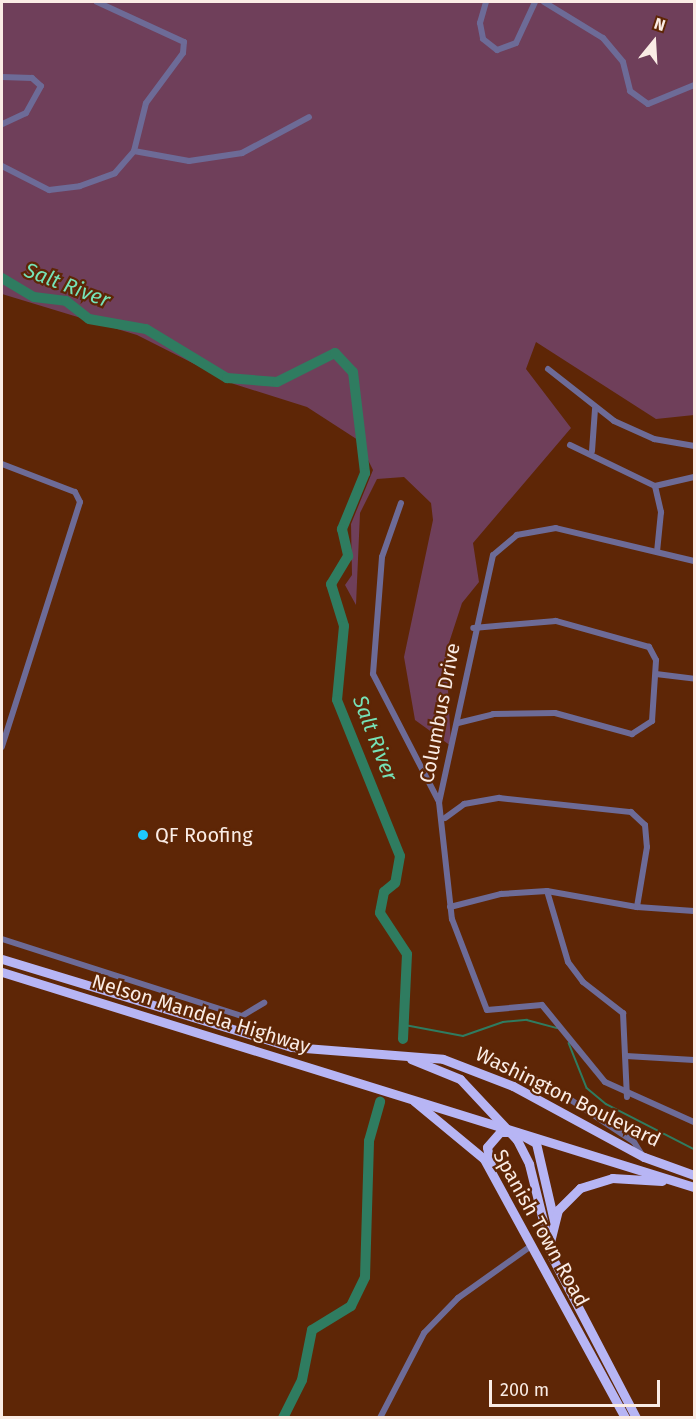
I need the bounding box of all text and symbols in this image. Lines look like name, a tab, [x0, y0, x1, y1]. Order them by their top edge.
north arrow	[624, 12, 684, 72]
text: N	[652, 14, 668, 35]
water label: Salt River	[21, 257, 113, 313]
street label: Columbus Drive	[415, 641, 465, 785]
water label: Salt River	[347, 692, 403, 784]
place label: QF Roofing	[155, 823, 253, 847]
marker: QF Roofing	[136, 828, 150, 842]
street label: Nelson Mandela Highway	[89, 969, 313, 1059]
street label: Washington Boulevard	[472, 1042, 664, 1152]
street label: Spanish Town Road	[488, 1145, 594, 1311]
scale bar	[492, 1368, 663, 1406]
text: 200 m	[500, 1379, 549, 1401]

